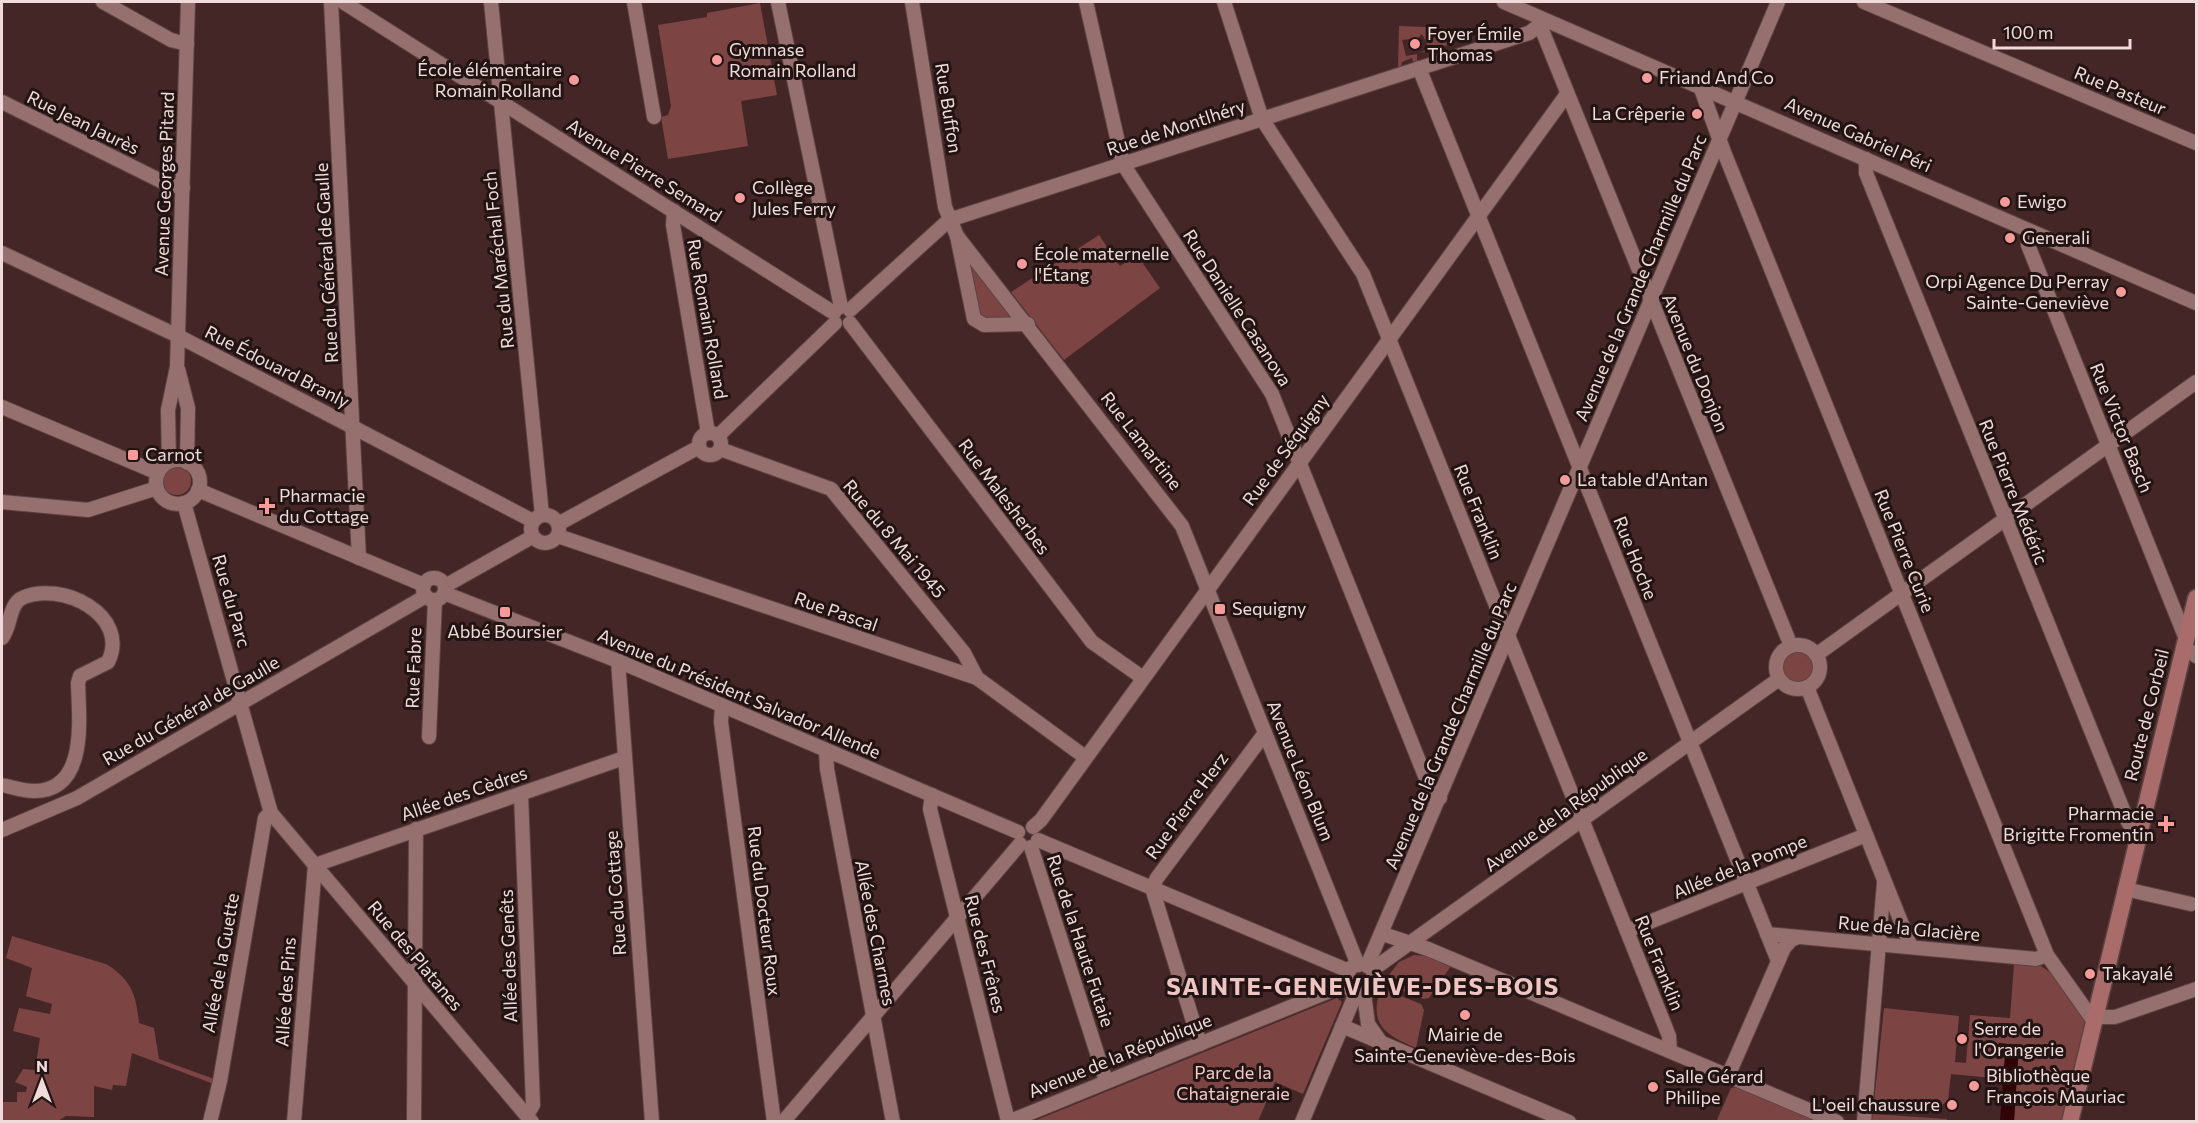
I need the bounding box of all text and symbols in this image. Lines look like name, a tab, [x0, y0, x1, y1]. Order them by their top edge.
scale bar	[1994, 12, 2130, 50]
text: 100 m	[2003, 21, 2053, 43]
place label: Foyer Émile Thomas	[1427, 22, 1522, 65]
marker: Foyer Émile Thomas	[1408, 37, 1422, 51]
place label: Gymnase Romain Rolland	[729, 38, 856, 81]
marker: Gymnase Romain Rolland	[710, 53, 724, 67]
place label: École élémentaire Romain Rolland	[417, 58, 562, 101]
street label: Rue Buffon	[931, 61, 967, 155]
street label: Rue Pasteur	[2071, 61, 2170, 119]
place label: Friand And Co	[1659, 66, 1774, 88]
marker: Friand And Co	[1640, 71, 1654, 85]
marker: École élémentaire Romain Rolland	[567, 73, 581, 87]
street label: Rue Jean Jaurès	[24, 85, 143, 159]
street label: Avenue Georges Pitard	[150, 91, 178, 277]
street label: Avenue Gabriel Péri	[1782, 92, 1935, 176]
street label: Rue de Montlhéry	[1103, 94, 1248, 160]
place label: La Crêperie	[1592, 102, 1685, 124]
marker: La Crêperie	[1690, 107, 1704, 121]
street label: Avenue Pierre Semard	[563, 114, 726, 227]
street label: Avenue de la Grande Charmille du Parc	[1569, 131, 1711, 424]
street label: Rue du Général de Gaulle	[310, 162, 342, 364]
street label: Rue du Maréchal Foch	[478, 170, 518, 350]
place label: Collège Jules Ferry	[752, 176, 836, 219]
place label: Ewigo	[2017, 190, 2067, 212]
marker: Collège Jules Ferry	[733, 191, 747, 205]
marker: Ewigo	[1998, 195, 2012, 209]
street label: Rue Danielle Casanova	[1179, 225, 1297, 390]
place label: Generali	[2022, 226, 2090, 248]
marker: Generali	[2003, 231, 2017, 245]
street label: Rue Romain Rolland	[683, 237, 733, 401]
place label: École maternelle l'Étang	[1034, 242, 1169, 285]
marker: École maternelle l'Étang	[1015, 257, 1029, 271]
place label: Orpi Agence Du Perray Sainte-Geneviève	[1925, 270, 2109, 313]
marker: Orpi Agence Du Perray Sainte-Geneviève	[2114, 285, 2128, 299]
street label: Avenue du Donjon	[1658, 290, 1734, 435]
street label: Rue Édouard Branly	[202, 320, 353, 412]
street label: Rue Victor Basch	[2086, 360, 2158, 496]
street label: Rue Lamartine	[1097, 387, 1187, 494]
street label: Rue de Séquigny	[1237, 389, 1333, 510]
street label: Rue Pierre Médéric	[1975, 416, 2053, 568]
street label: Rue Malesherbes	[954, 434, 1055, 559]
place label: Carnot	[145, 443, 202, 465]
marker: Carnot	[126, 448, 140, 462]
street label: Rue Franklin	[1450, 461, 1508, 563]
place label: La table d'Antan	[1577, 468, 1708, 490]
marker: La table d'Antan	[1558, 473, 1572, 487]
street label: Rue du 8 Mai 1945	[839, 475, 951, 602]
place label: Pharmacie du Cottage	[279, 484, 369, 527]
street label: Rue Pierre Curie	[1870, 486, 1940, 616]
marker: Pharmacie du Cottage	[260, 499, 274, 513]
street label: Rue Hoche	[1609, 513, 1663, 603]
street label: Rue du Parc	[208, 552, 256, 650]
street label: Avenue de la Grande Charmille du Parc	[1379, 579, 1521, 872]
street label: Rue Pascal	[792, 587, 881, 636]
place label: Sequigny	[1232, 597, 1306, 619]
marker: Sequigny	[1213, 602, 1227, 616]
marker: Abbé Boursier	[498, 605, 512, 619]
place label: Abbé Boursier	[447, 620, 563, 642]
street label: Avenue du Président Salvador Allende	[595, 623, 884, 763]
street label: Rue Fabre	[401, 627, 425, 709]
street label: Route de Corbeil	[2119, 646, 2173, 783]
street label: Rue du Général de Gaulle	[98, 650, 283, 770]
street label: Avenue Léon Blum	[1263, 697, 1339, 844]
street label: Avenue de la République	[1480, 743, 1651, 876]
street label: Rue Pierre Herz	[1140, 748, 1232, 863]
street label: Allée des Cèdres	[398, 761, 530, 825]
place label: Pharmacie Brigitte Fromentin	[2003, 802, 2154, 845]
marker: Pharmacie Brigitte Fromentin	[2159, 817, 2173, 831]
street label: Rue du Docteur Roux	[744, 825, 786, 998]
street label: Allée de la Pompe	[1670, 829, 1810, 903]
street label: Rue du Cottage	[600, 830, 630, 956]
street label: Rue de la Haute Futaie	[1043, 852, 1119, 1030]
street label: Allée des Charmes	[851, 858, 901, 1008]
street label: Allée des Genêts	[495, 889, 521, 1023]
street label: Allée de la Guette	[197, 891, 243, 1034]
street label: Rue des Frênes	[961, 892, 1011, 1015]
street label: Rue des Platanes	[363, 896, 468, 1015]
street label: Rue de la Glacière	[1837, 911, 1981, 945]
street label: Rue Franklin	[1631, 912, 1689, 1014]
street label: Allée des Pins	[270, 936, 300, 1048]
place label: Takayalé	[2102, 962, 2173, 984]
marker: Takayalé	[2083, 967, 2097, 981]
district label: SAINTE-GENEVIÈVE-DES-BOIS	[1166, 971, 1560, 1000]
street label: Avenue de la République	[1025, 1008, 1215, 1102]
marker: Mairie de Sainte-Geneviève-des-Bois	[1458, 1008, 1472, 1022]
place label: Serre de l'Orangerie	[1974, 1017, 2064, 1060]
place label: Mairie de Sainte-Geneviève-des-Bois	[1354, 1023, 1576, 1066]
marker: Serre de l'Orangerie	[1955, 1032, 1969, 1046]
north arrow	[12, 1051, 72, 1111]
text: N	[36, 1056, 48, 1075]
park label: Parc de la Chataigneraie	[1176, 1061, 1290, 1104]
place label: Bibliothèque François Mauriac	[1986, 1064, 2125, 1107]
place label: Salle Gérard Philipe	[1665, 1065, 1763, 1108]
marker: Bibliothèque François Mauriac	[1967, 1079, 1981, 1093]
marker: Salle Gérard Philipe	[1646, 1080, 1660, 1094]
place label: L'oeil chaussure	[1812, 1093, 1940, 1115]
marker: L'oeil chaussure	[1945, 1098, 1959, 1112]

